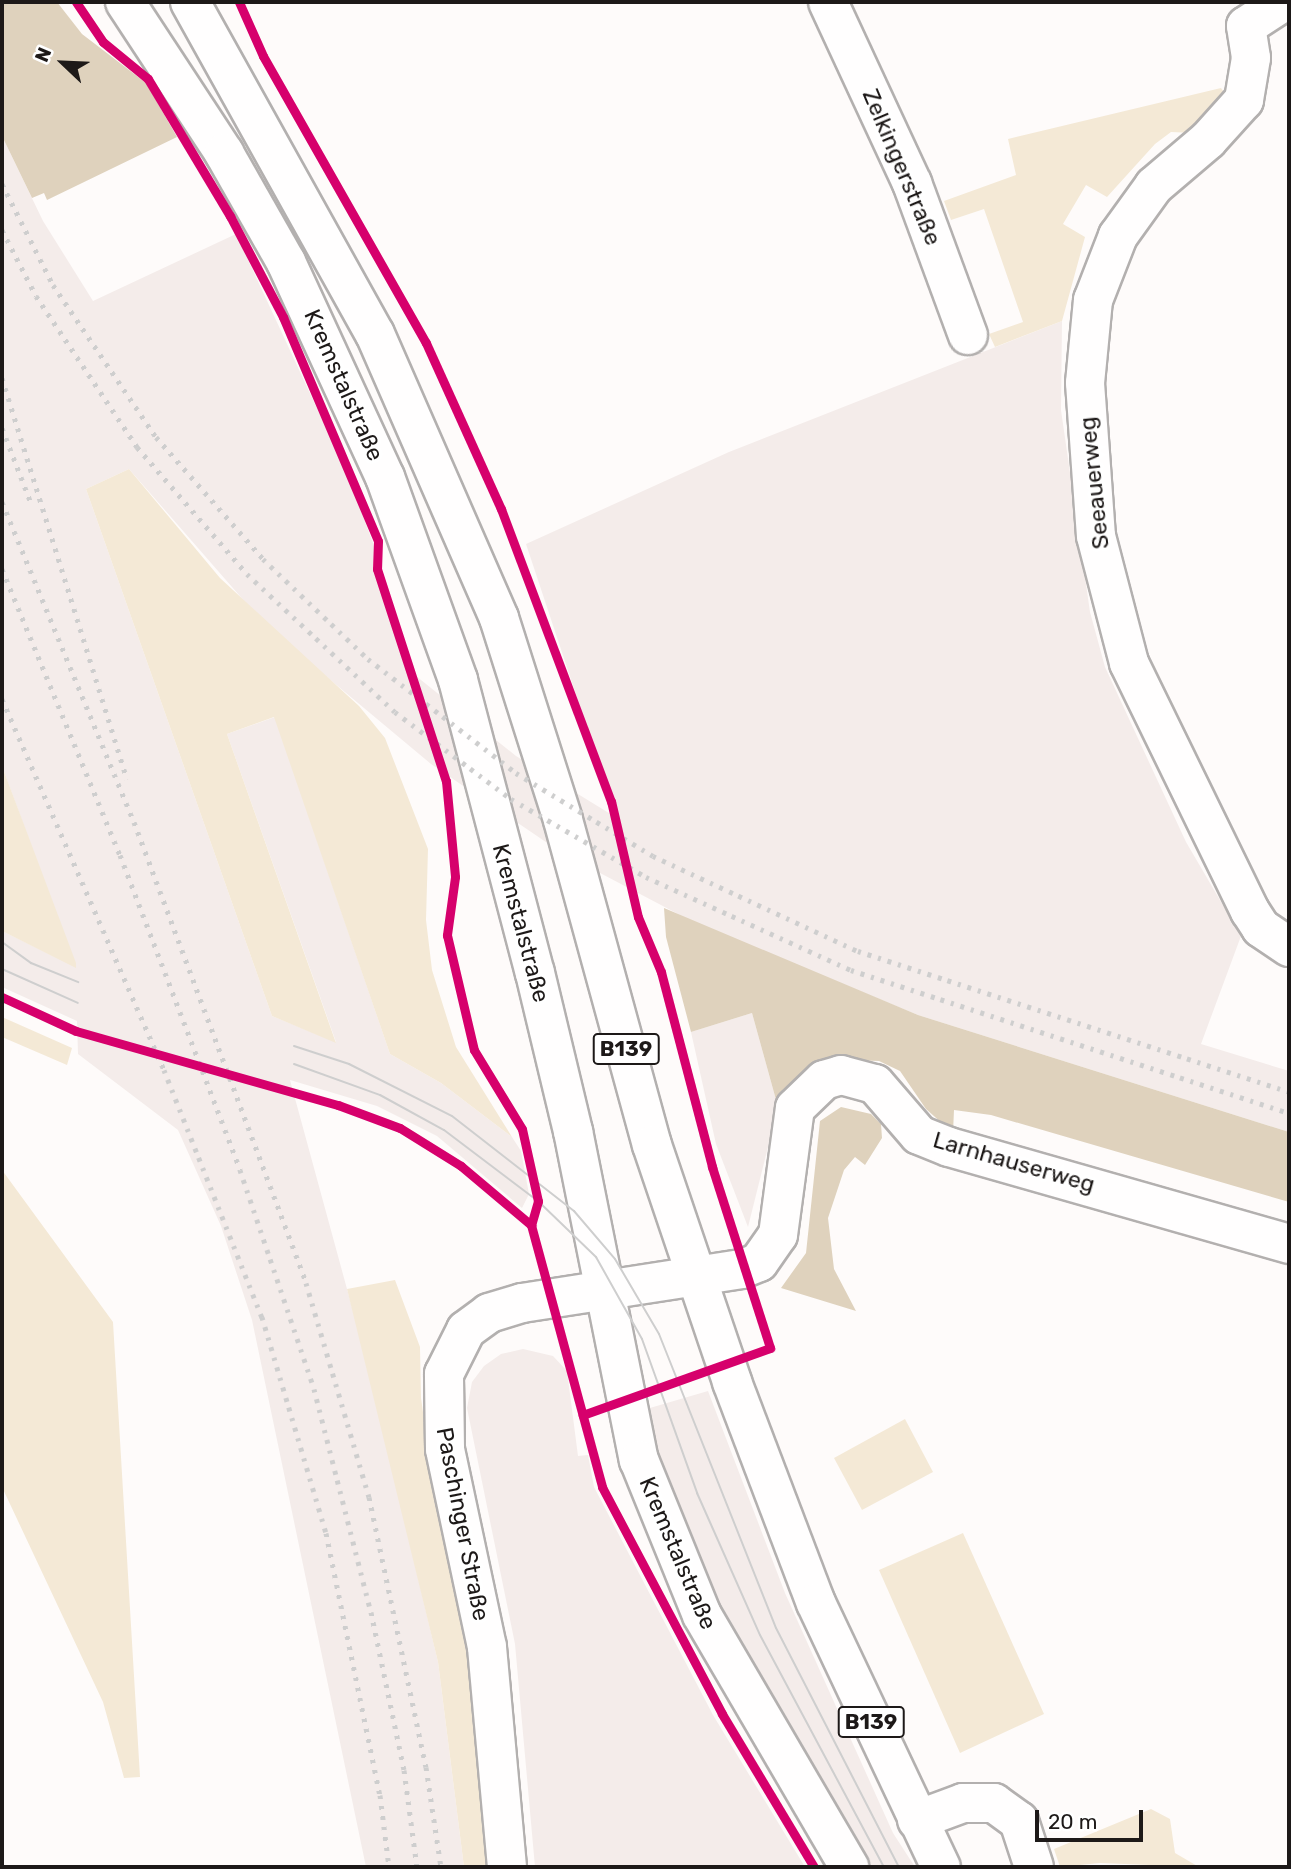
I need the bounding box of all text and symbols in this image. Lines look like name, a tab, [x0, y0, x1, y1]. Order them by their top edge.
north arrow	[28, 28, 98, 98]
text: N	[30, 44, 56, 65]
street label: Zelkingerstraße	[857, 85, 947, 249]
street label: Kremstalstraße	[298, 305, 390, 465]
street label: Seeauerweg	[1073, 415, 1115, 551]
street label: Kremstalstraße	[487, 841, 555, 1005]
road number: B139	[591, 1032, 661, 1066]
street label: Larnhauserweg	[930, 1126, 1098, 1198]
street label: Paschinger Straße	[431, 1425, 495, 1623]
street label: Kremstalstraße	[633, 1473, 723, 1633]
road number: B139	[836, 1704, 906, 1740]
scale bar	[1039, 1796, 1148, 1840]
text: 20 m	[1048, 1809, 1097, 1834]

